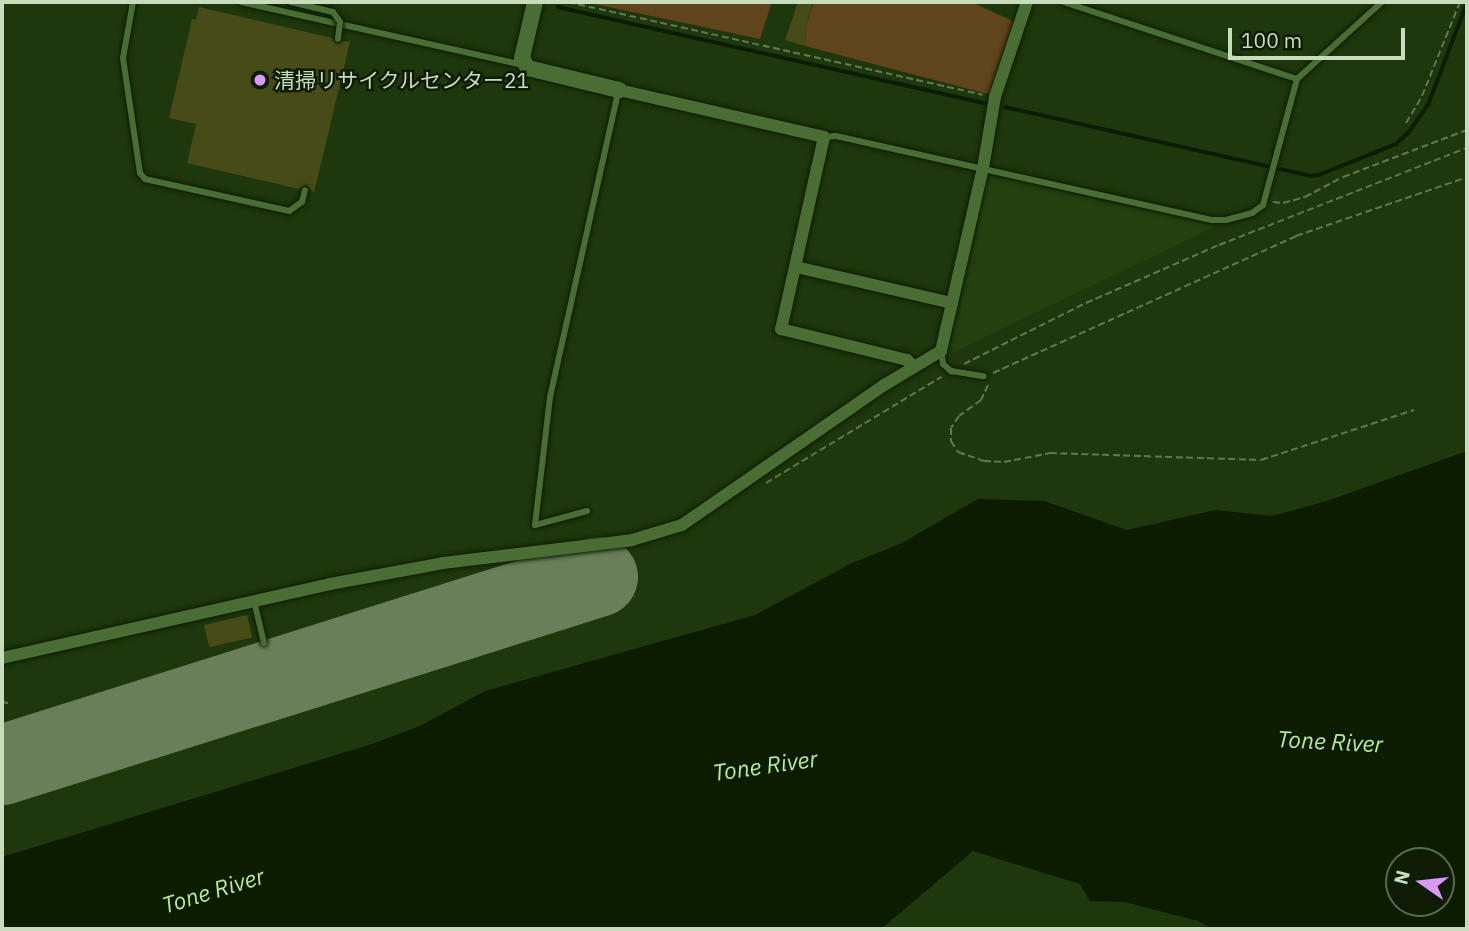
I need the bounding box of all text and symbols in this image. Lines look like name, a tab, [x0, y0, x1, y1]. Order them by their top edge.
scale bar	[1231, 14, 1408, 58]
text: 100 m	[1241, 26, 1302, 54]
place label: 清掃リサイクルセンター21	[274, 67, 530, 93]
marker: 清掃リサイクルセンター21	[252, 72, 268, 88]
water label: Tone River	[1277, 724, 1383, 758]
water label: Tone River	[711, 744, 819, 786]
north arrow	[1385, 847, 1455, 917]
water label: Tone River	[158, 861, 268, 919]
text: N	[1388, 868, 1415, 887]

